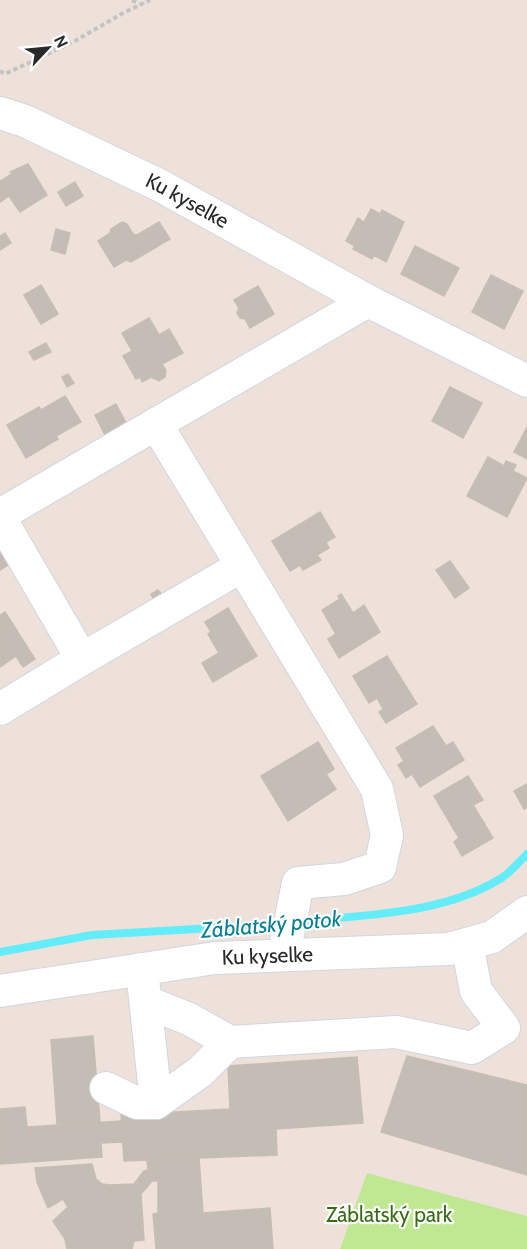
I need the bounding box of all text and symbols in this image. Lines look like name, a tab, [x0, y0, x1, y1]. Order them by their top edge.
north arrow	[18, 18, 78, 78]
text: N	[50, 32, 72, 51]
street label: Ku kyselke	[142, 168, 234, 233]
water label: Záblatský potok	[199, 905, 343, 944]
street label: Ku kyselke	[221, 941, 314, 970]
park label: Záblatský park	[326, 1202, 453, 1227]

